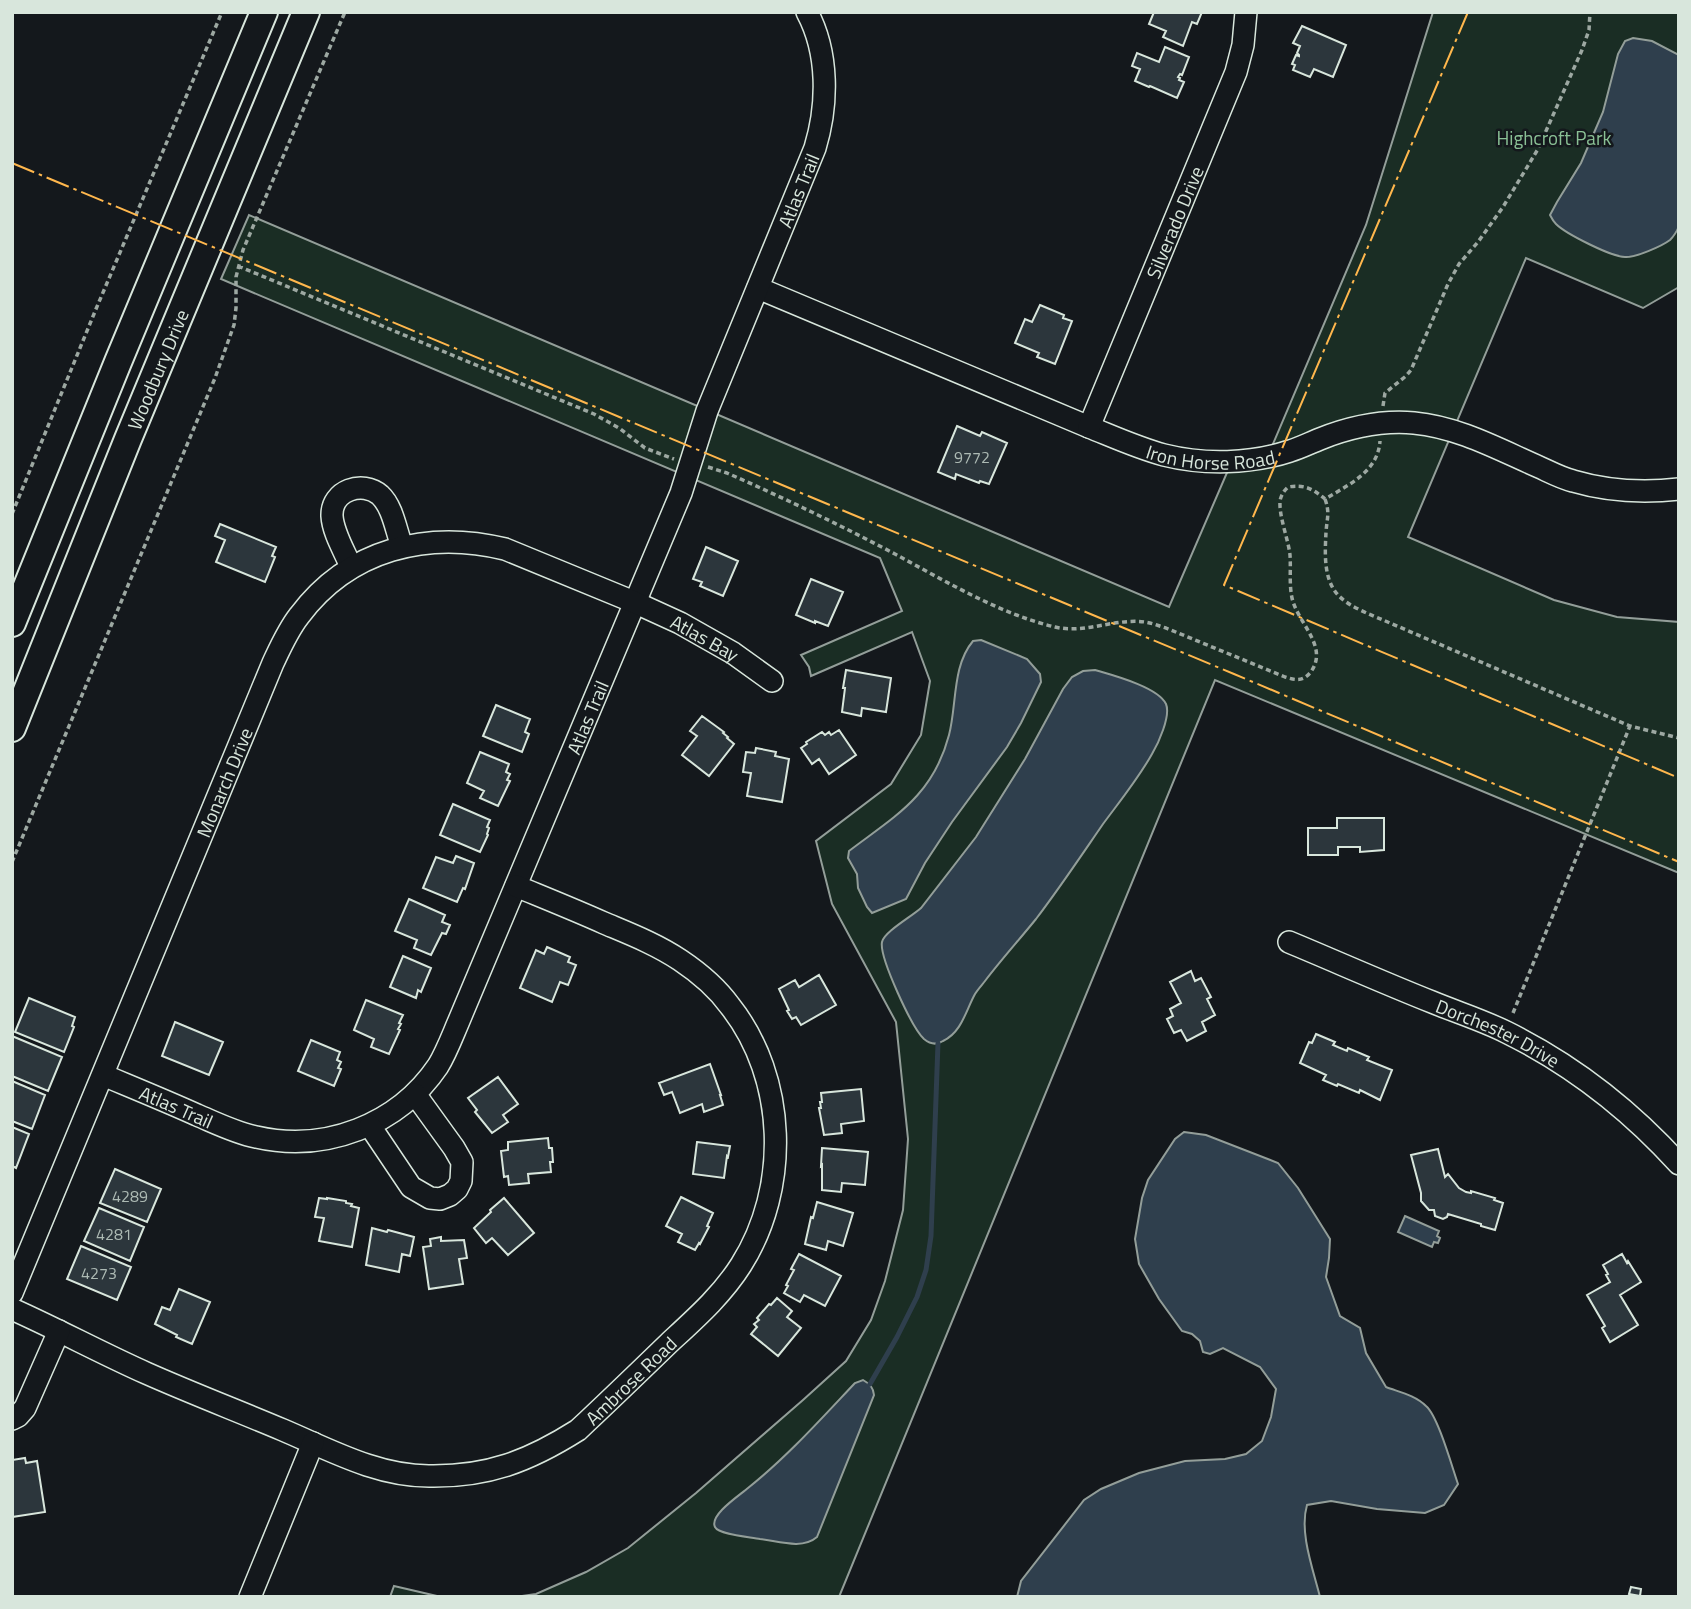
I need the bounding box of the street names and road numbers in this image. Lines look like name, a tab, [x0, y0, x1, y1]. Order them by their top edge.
street label: Atlas Trail	[770, 149, 826, 232]
street label: Silverado Drive	[1138, 161, 1210, 283]
street label: Woodbury Drive	[119, 304, 195, 434]
street label: Iron Horse Road	[1143, 436, 1277, 476]
street label: Atlas Bay	[666, 606, 746, 668]
street label: Atlas Trail	[558, 676, 615, 759]
street label: Monarch Drive	[188, 723, 259, 841]
street label: Dorchester Drive	[1432, 991, 1566, 1074]
street label: Atlas Trail	[135, 1077, 218, 1135]
street label: Ambrose Road	[578, 1329, 683, 1431]

